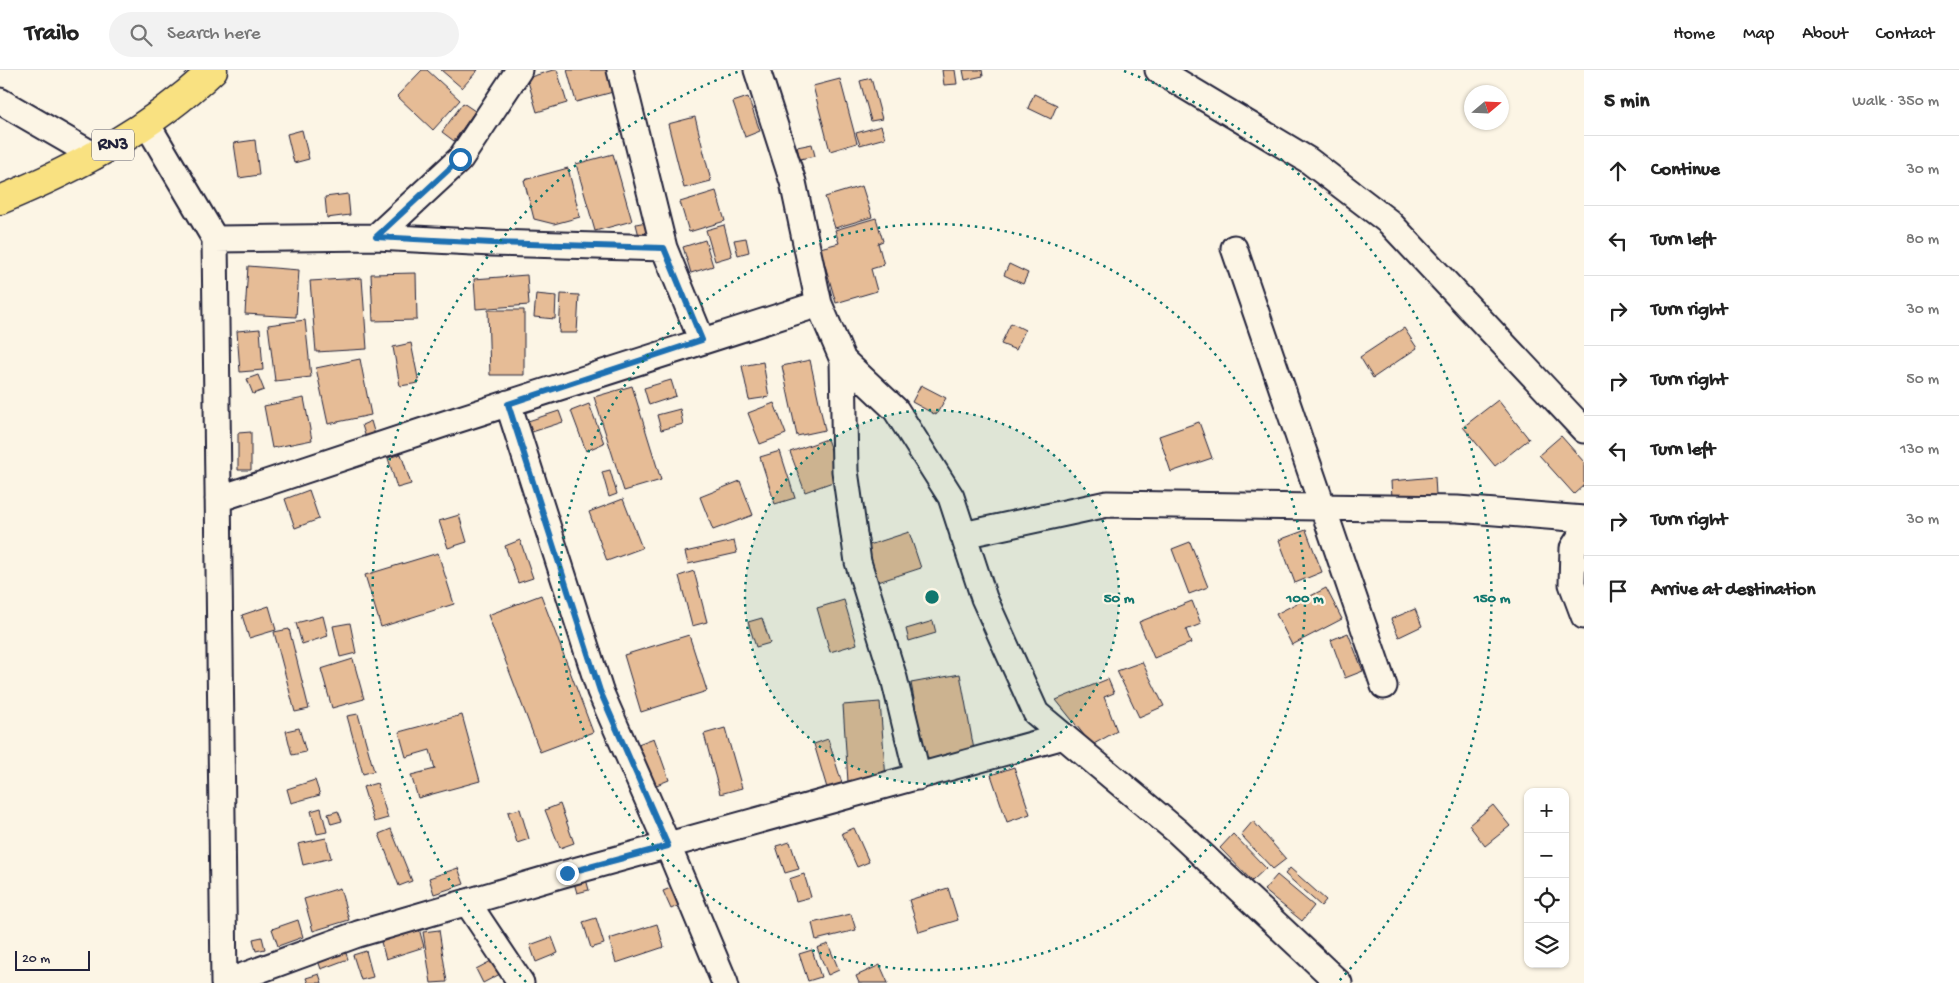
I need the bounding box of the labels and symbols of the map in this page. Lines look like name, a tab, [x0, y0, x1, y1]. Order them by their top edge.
north arrow	[1464, 85, 1509, 130]
road number: RN3	[92, 130, 134, 160]
route start	[449, 148, 472, 171]
centre of rings	[923, 588, 941, 606]
text: 50 m	[1104, 590, 1135, 608]
text: 100 m	[1285, 590, 1324, 608]
text: 150 m	[1473, 590, 1511, 608]
route end	[556, 862, 579, 885]
scale bar	[15, 948, 90, 971]

